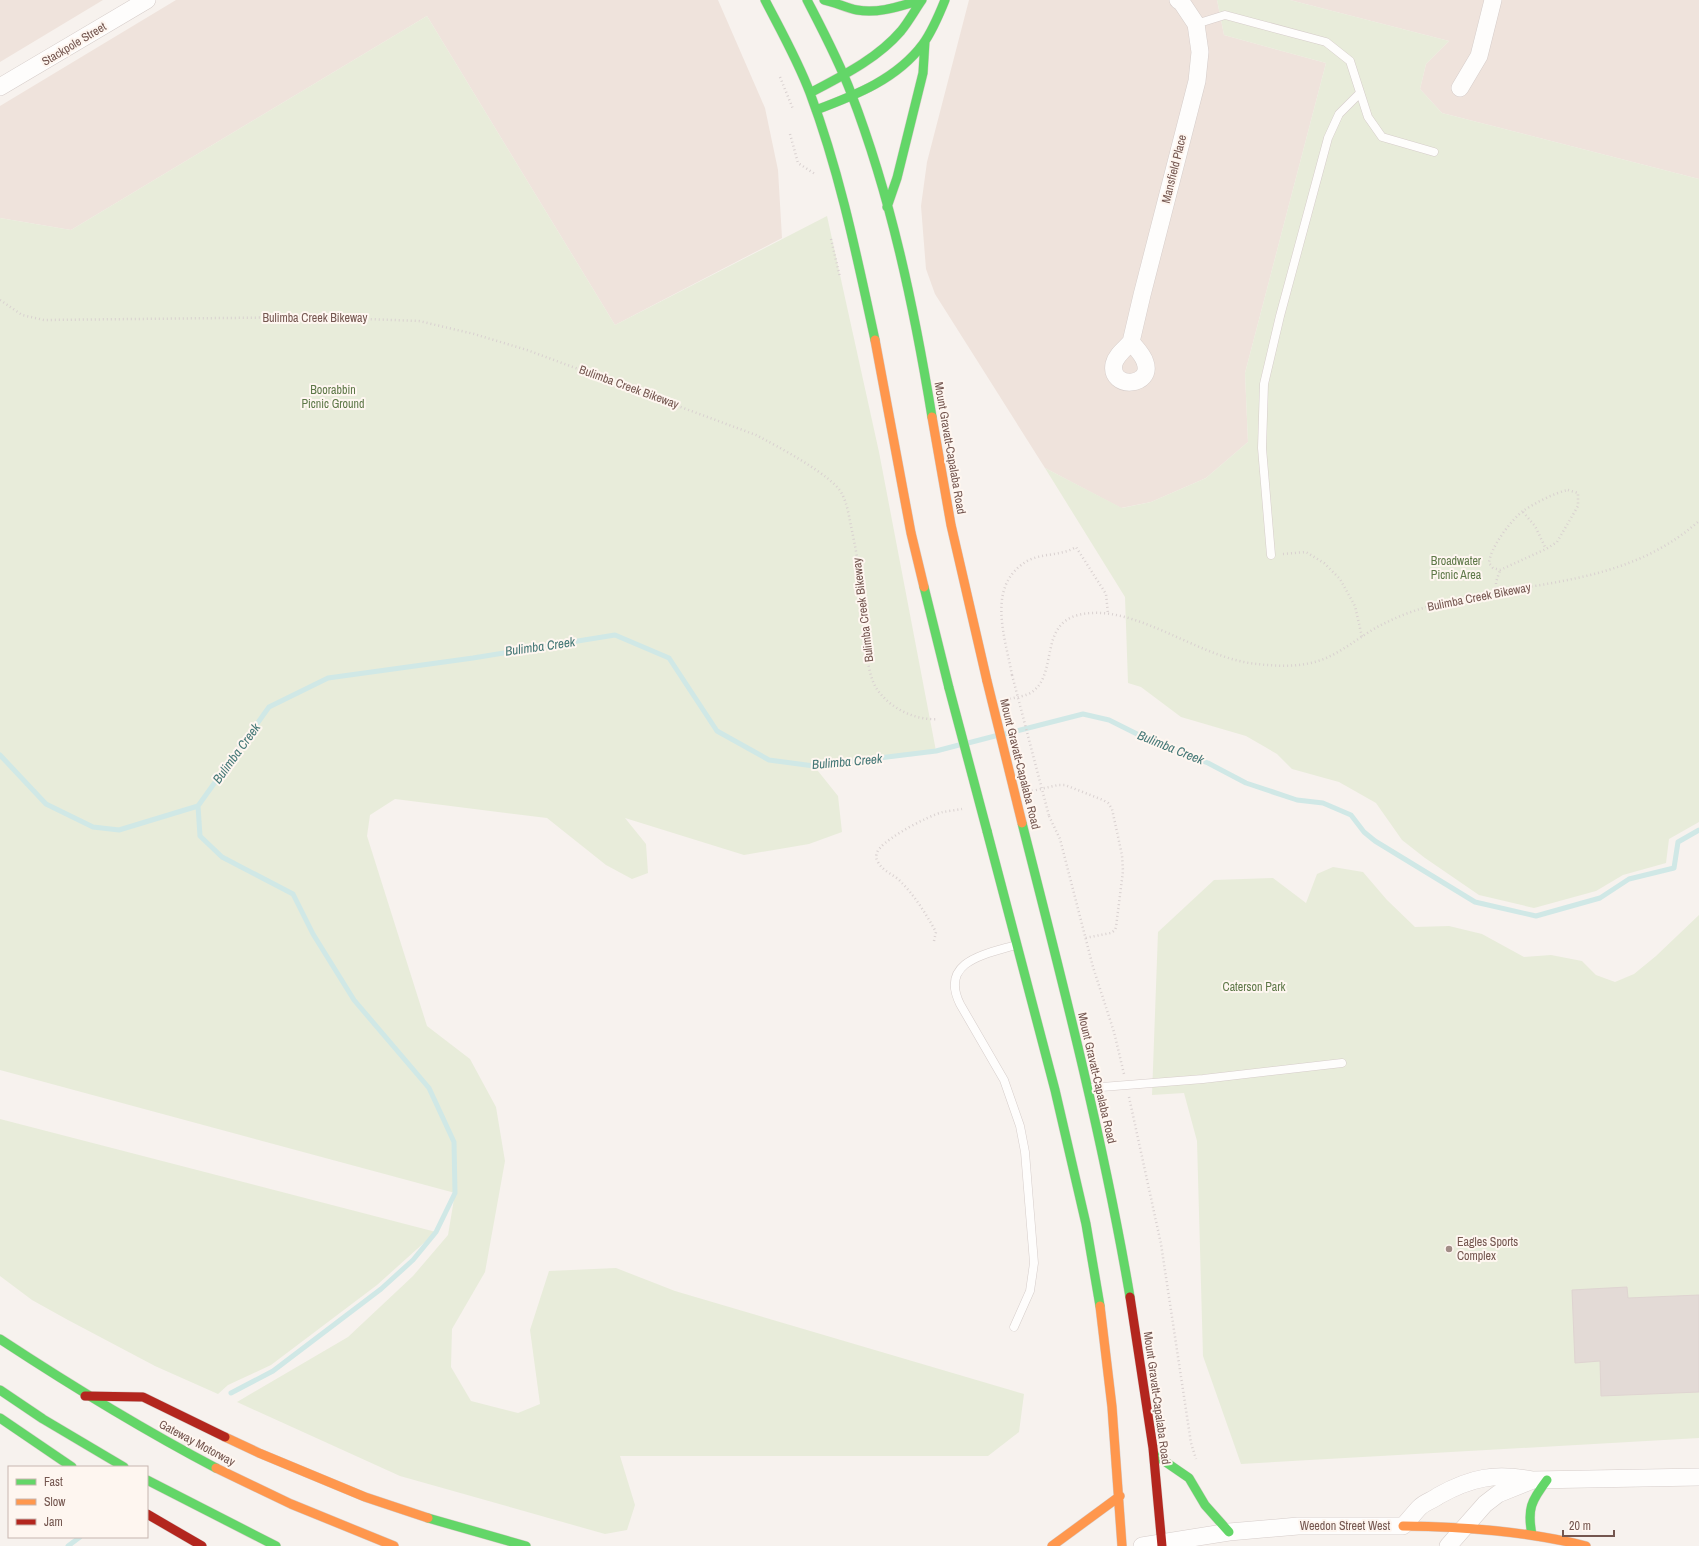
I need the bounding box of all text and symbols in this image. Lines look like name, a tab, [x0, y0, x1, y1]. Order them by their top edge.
street label: Stackpole Street	[39, 18, 109, 69]
street label: Mansfield Place	[1158, 133, 1190, 205]
street label: Bulimba Creek Bikeway	[262, 310, 368, 326]
street label: Bulimba Creek Bikeway	[577, 362, 681, 412]
street label: Mount Gravatt-Capalaba Road	[930, 381, 970, 515]
park label: Boorabbin Picnic Ground	[302, 382, 364, 412]
park label: Broadwater Picnic Area	[1431, 553, 1482, 583]
street label: Bulimba Creek Bikeway	[849, 557, 877, 663]
street label: Bulimba Creek Bikeway	[1426, 579, 1532, 615]
water label: Bulimba Creek	[504, 633, 577, 660]
street label: Mount Gravatt-Capalaba Road	[996, 697, 1044, 831]
water label: Bulimba Creek	[209, 719, 264, 787]
water label: Bulimba Creek	[1135, 726, 1207, 769]
water label: Bulimba Creek	[811, 750, 884, 773]
park label: Caterson Park	[1223, 979, 1286, 995]
street label: Mount Gravatt-Capalaba Road	[1074, 1011, 1120, 1145]
place label: Eagles Sports Complex	[1457, 1234, 1518, 1264]
marker: Eagles Sports Complex	[1444, 1244, 1454, 1254]
street label: Mount Gravatt-Capalaba Road	[1140, 1331, 1174, 1465]
street label: Gateway Motorway	[156, 1416, 238, 1470]
legend	[8, 1466, 148, 1538]
text: Fast	[44, 1474, 63, 1490]
text: Slow	[44, 1494, 66, 1510]
scale bar	[1563, 1512, 1614, 1538]
text: Jam	[44, 1514, 63, 1530]
street label: Weedon Street West	[1300, 1518, 1390, 1534]
text: 20 m	[1569, 1518, 1591, 1534]

